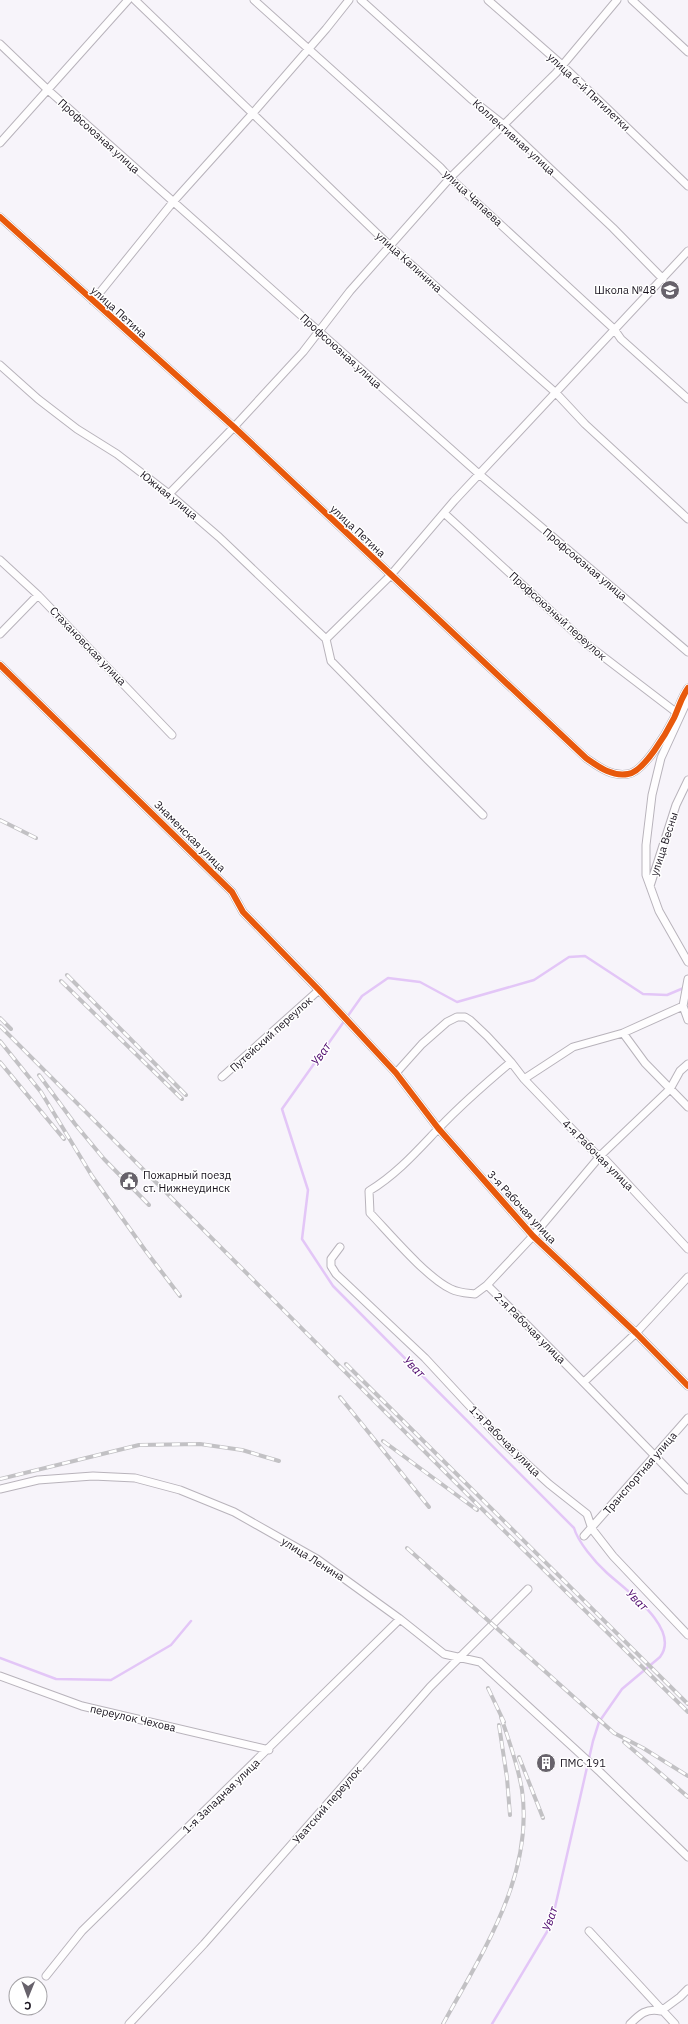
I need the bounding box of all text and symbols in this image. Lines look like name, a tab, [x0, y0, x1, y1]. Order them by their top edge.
street label: улица 6-й Пятилетки	[545, 50, 633, 134]
street label: Профсоюзная улица	[55, 96, 143, 177]
street label: Коллективная улица	[470, 96, 558, 178]
street label: улица Чапаева	[440, 167, 506, 229]
street label: улица Калинина	[373, 229, 445, 295]
school or university icon: Школа №48	[659, 279, 681, 301]
street label: улица Петина	[88, 283, 150, 341]
place label: Школа №48	[594, 283, 656, 297]
street label: Профсоюзная улица	[297, 311, 385, 392]
street label: Южная улица	[137, 467, 201, 523]
street label: улица Петина	[327, 502, 389, 560]
street label: Профсоюзная улица	[540, 525, 630, 603]
street label: Профсоюзный переулок	[506, 569, 610, 663]
street label: Стахановская улица	[47, 604, 129, 688]
street label: Знаменская улица	[151, 797, 229, 875]
street label: улица Весны	[647, 810, 681, 878]
street label: Путейский переулок	[227, 993, 315, 1075]
water label: Уват	[307, 1039, 334, 1068]
street label: 4-я Рабочая улица	[559, 1116, 637, 1194]
street label: 3-я Рабочая улица	[484, 1167, 560, 1247]
place label: Пожарный поезд ст. Нижнеудинск	[143, 1168, 232, 1195]
public building icon: Пожарный поезд ст. Нижнеудинск	[118, 1170, 140, 1192]
street label: 2-я Рабочая улица	[491, 1289, 569, 1367]
water label: Уват	[400, 1353, 429, 1381]
street label: 1-я Рабочая улица	[466, 1402, 544, 1480]
street label: Транспортная улица	[600, 1429, 680, 1517]
street label: улица Ленина	[279, 1534, 347, 1584]
water label: Уват	[623, 1586, 652, 1614]
street label: переулок Чехова	[89, 1701, 177, 1735]
building icon: ПМС 191	[535, 1752, 557, 1774]
street label: 1-я Западная улица	[179, 1755, 263, 1837]
place label: ПМС 191	[560, 1756, 606, 1770]
street label: Уватский переулок	[289, 1763, 365, 1847]
water label: Уват	[538, 1904, 561, 1933]
north arrow	[8, 1976, 48, 2016]
text: С	[24, 1999, 32, 2013]

